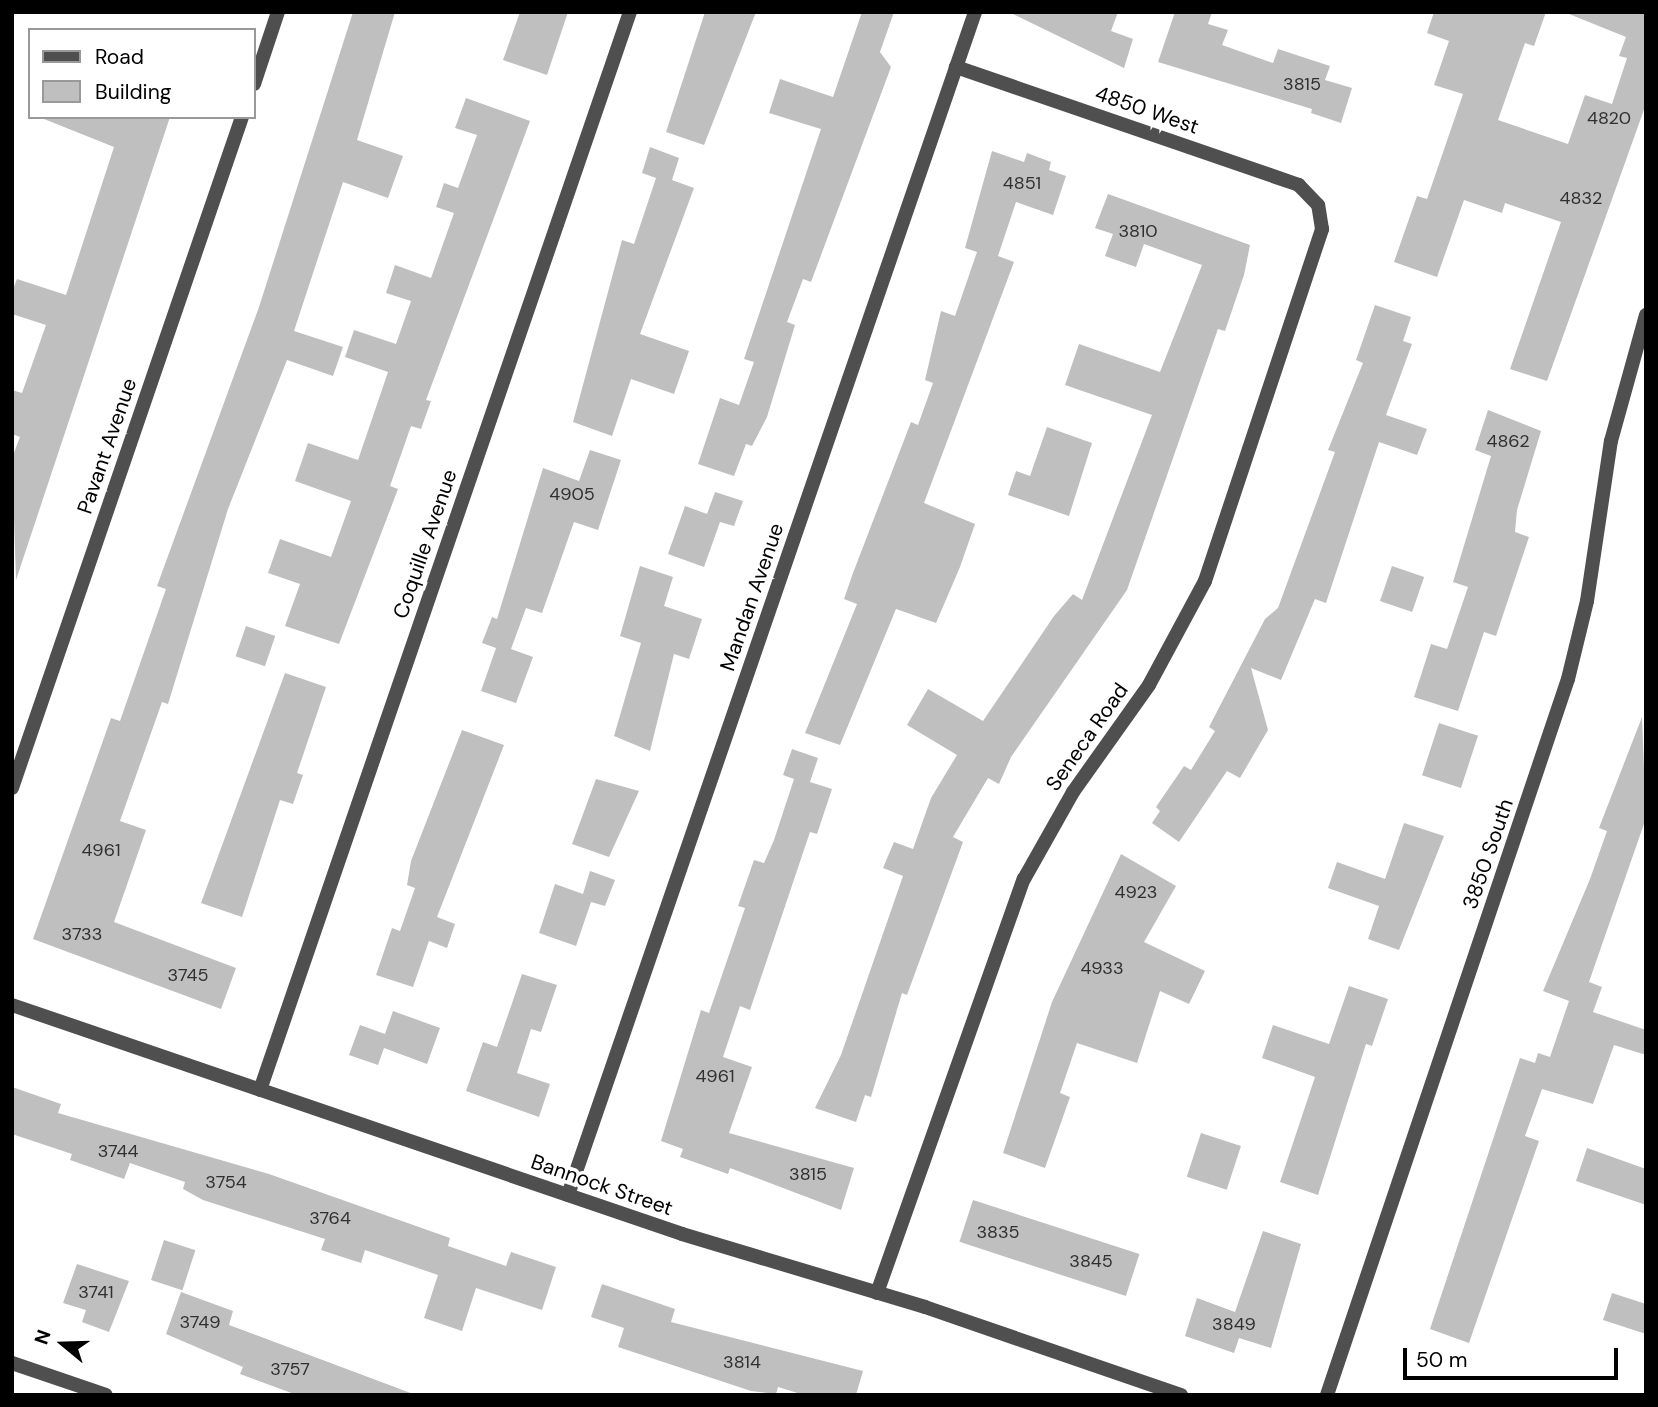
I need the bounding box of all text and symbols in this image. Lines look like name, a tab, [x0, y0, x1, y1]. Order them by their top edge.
legend	[28, 28, 256, 119]
text: Road	[95, 43, 144, 71]
house number: 3815	[1283, 73, 1321, 95]
text: Building	[95, 78, 171, 106]
street label: 4850 West	[1092, 81, 1202, 139]
house number: 4820	[1587, 107, 1631, 129]
house number: 4851	[1003, 172, 1041, 194]
house number: 4832	[1560, 187, 1602, 209]
house number: 3810	[1118, 220, 1158, 242]
street label: Pavant Avenue	[72, 375, 142, 517]
house number: 4862	[1486, 430, 1530, 452]
street label: Coquille Avenue	[388, 466, 462, 622]
house number: 4905	[549, 483, 595, 505]
street label: Mandan Avenue	[715, 520, 789, 674]
street label: Seneca Road	[1041, 678, 1133, 796]
street label: 3850 South	[1457, 796, 1519, 912]
house number: 4961	[81, 839, 121, 861]
house number: 4923	[1115, 881, 1157, 903]
house number: 3733	[62, 923, 102, 945]
house number: 4933	[1080, 957, 1124, 979]
house number: 3745	[168, 964, 208, 986]
house number: 4961	[695, 1065, 735, 1087]
house number: 3744	[98, 1140, 138, 1162]
street label: Bannock Street	[528, 1149, 676, 1221]
house number: 3815	[789, 1163, 827, 1185]
house number: 3754	[205, 1171, 247, 1193]
house number: 3764	[309, 1207, 351, 1229]
house number: 3835	[976, 1221, 1020, 1243]
house number: 3845	[1069, 1250, 1113, 1272]
house number: 3741	[78, 1281, 114, 1303]
north arrow	[28, 1309, 98, 1379]
house number: 3749	[179, 1311, 221, 1333]
house number: 3849	[1212, 1313, 1256, 1335]
text: N	[29, 1326, 57, 1348]
scale bar	[1406, 1334, 1621, 1378]
text: 50 m	[1416, 1346, 1467, 1374]
house number: 3814	[723, 1351, 761, 1373]
house number: 3757	[270, 1358, 310, 1380]

